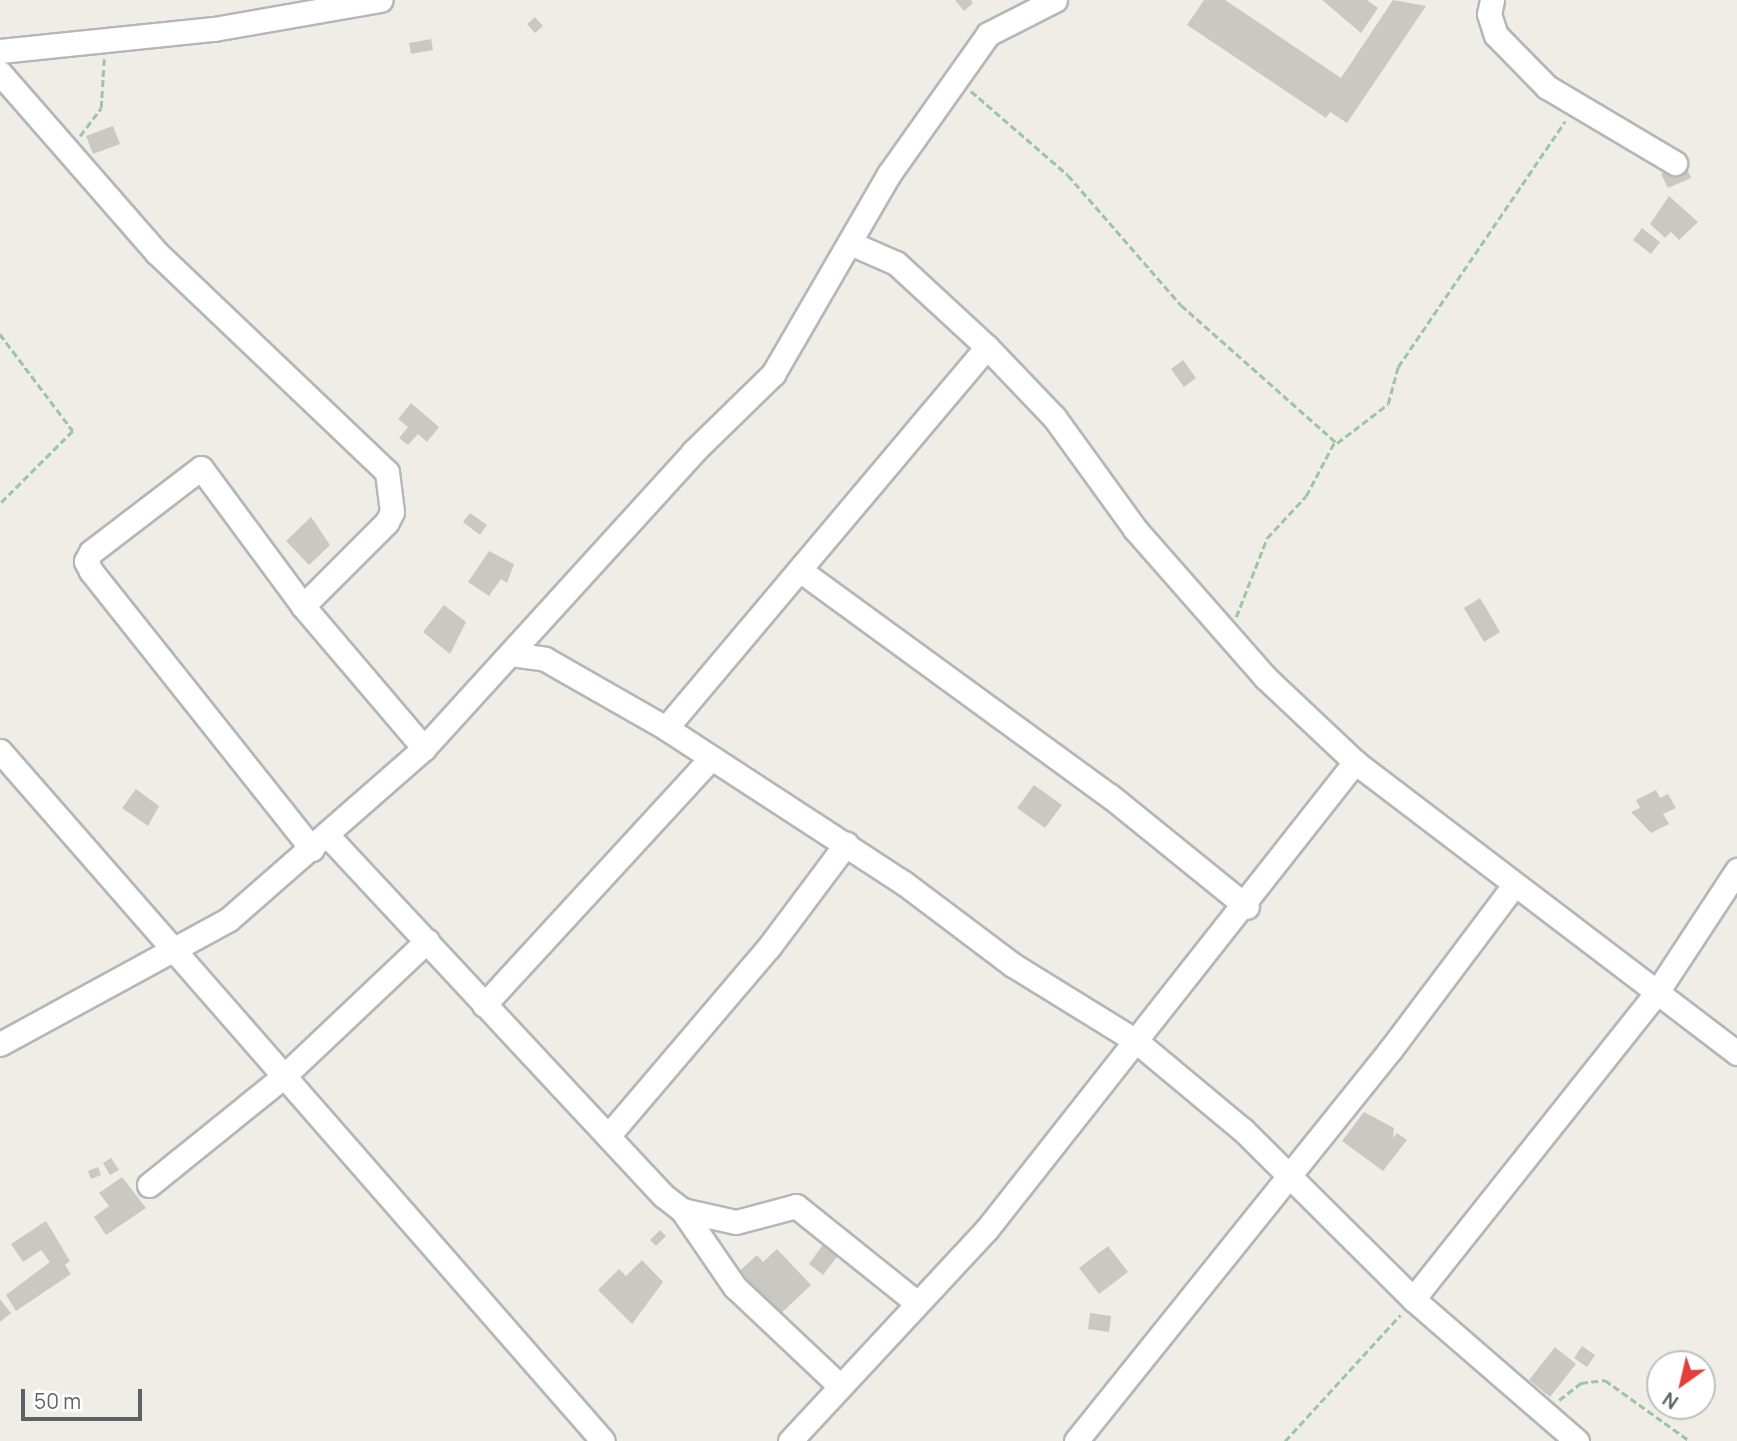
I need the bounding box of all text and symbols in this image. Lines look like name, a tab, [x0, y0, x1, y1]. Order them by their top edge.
north arrow	[1646, 1350, 1716, 1420]
scale bar	[24, 1374, 145, 1418]
text: N	[1657, 1386, 1683, 1415]
text: 50 m	[34, 1387, 81, 1415]

